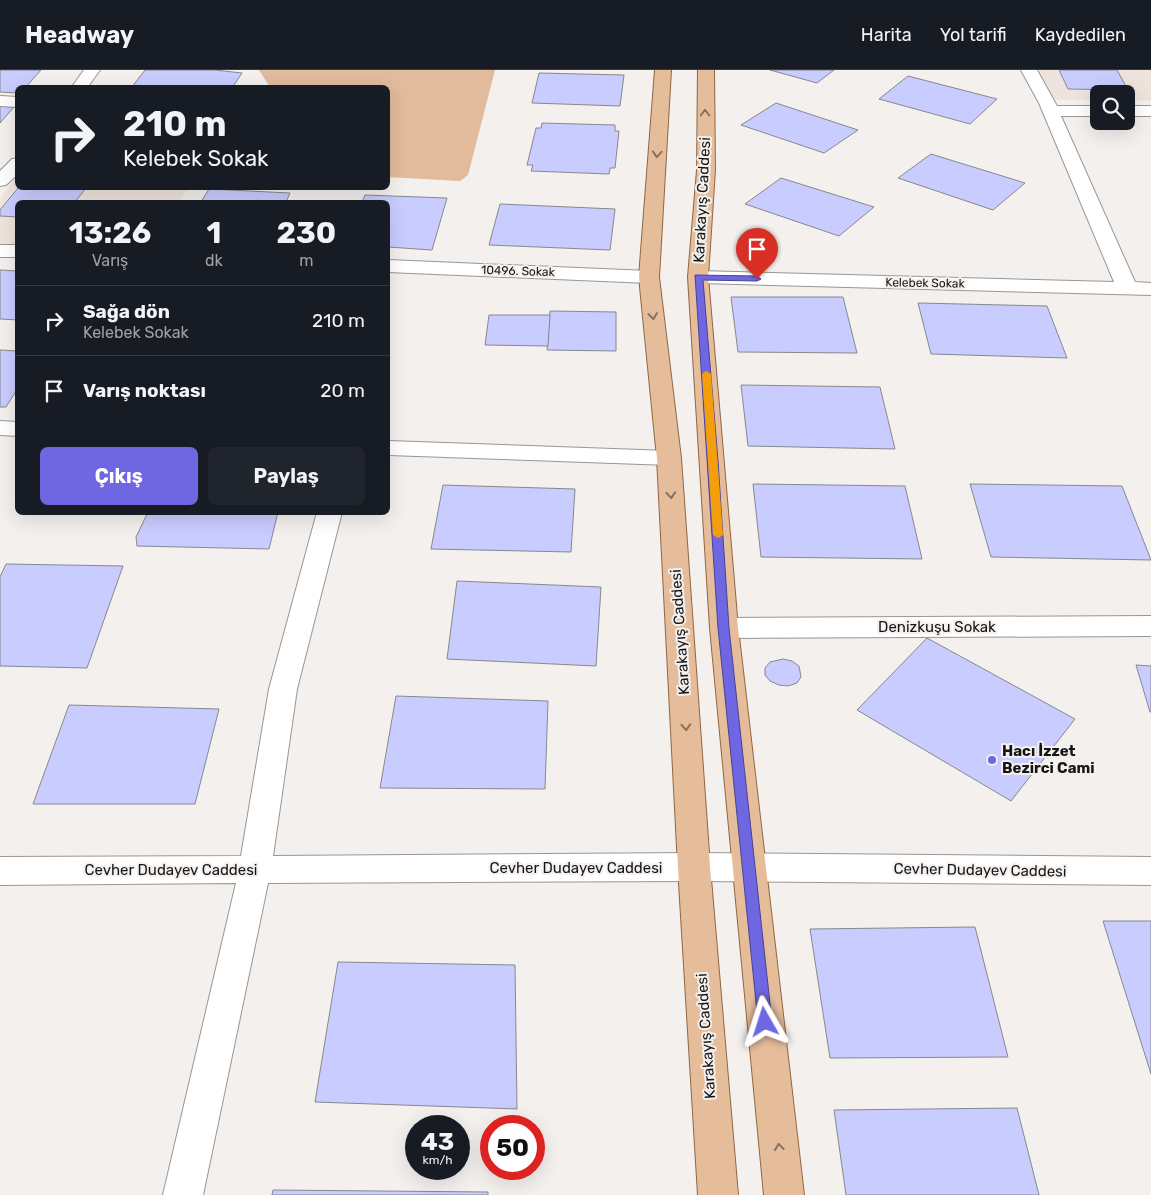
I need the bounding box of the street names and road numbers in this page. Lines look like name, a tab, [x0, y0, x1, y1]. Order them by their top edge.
street label: Karakayış Caddesi	[690, 137, 714, 263]
street label: 10496. Sokak	[481, 263, 556, 279]
street label: Kelebek Sokak	[885, 275, 966, 291]
street label: Karakayış Caddesi	[667, 569, 693, 695]
street label: Denizkuşu Sokak	[878, 618, 996, 636]
street label: Cevher Dudayev Caddesi	[490, 859, 662, 877]
street label: Cevher Dudayev Caddesi	[893, 859, 1067, 881]
street label: Cevher Dudayev Caddesi	[85, 861, 257, 879]
street label: Karakayış Caddesi	[693, 973, 719, 1099]

